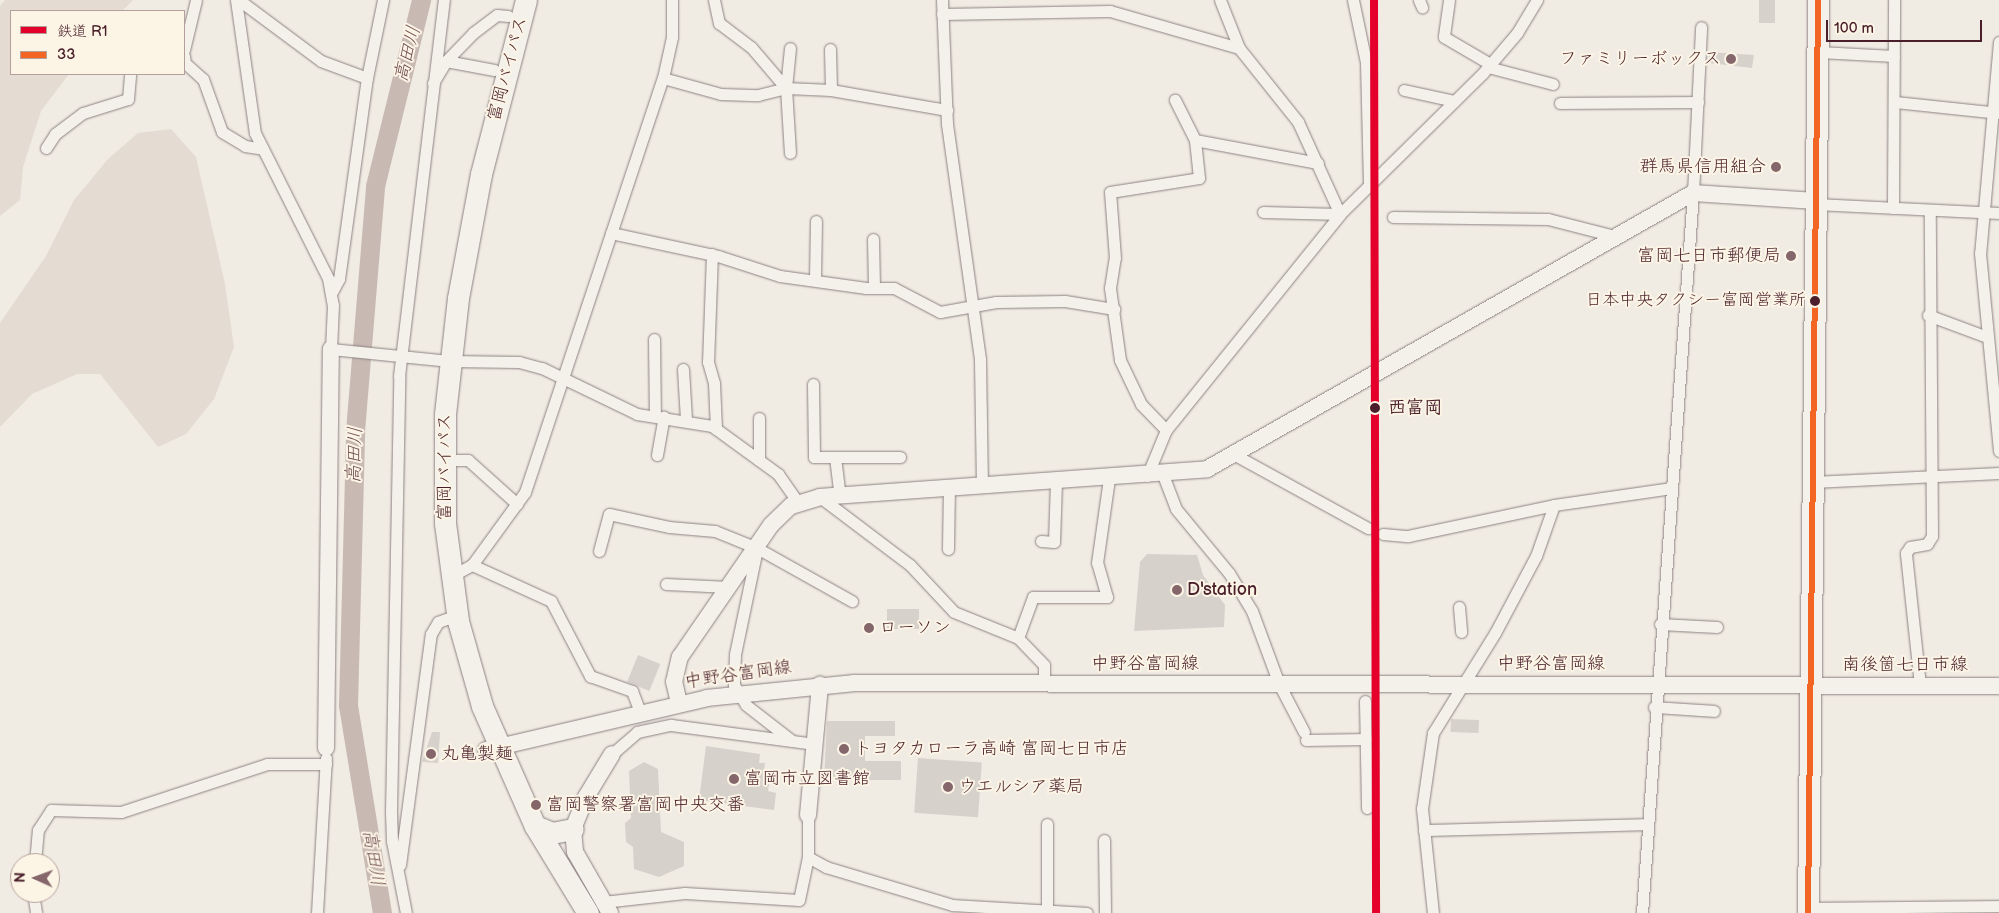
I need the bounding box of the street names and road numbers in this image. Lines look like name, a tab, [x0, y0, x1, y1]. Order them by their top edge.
street label: 富岡バイパス	[484, 14, 532, 124]
street label: 富岡バイパス	[434, 413, 456, 521]
street label: 中野谷富岡線	[1091, 653, 1199, 675]
street label: 中野谷富岡線	[1497, 653, 1605, 675]
street label: 南後箇七日市線	[1842, 654, 1968, 676]
street label: 中野谷富岡線	[683, 657, 793, 693]

